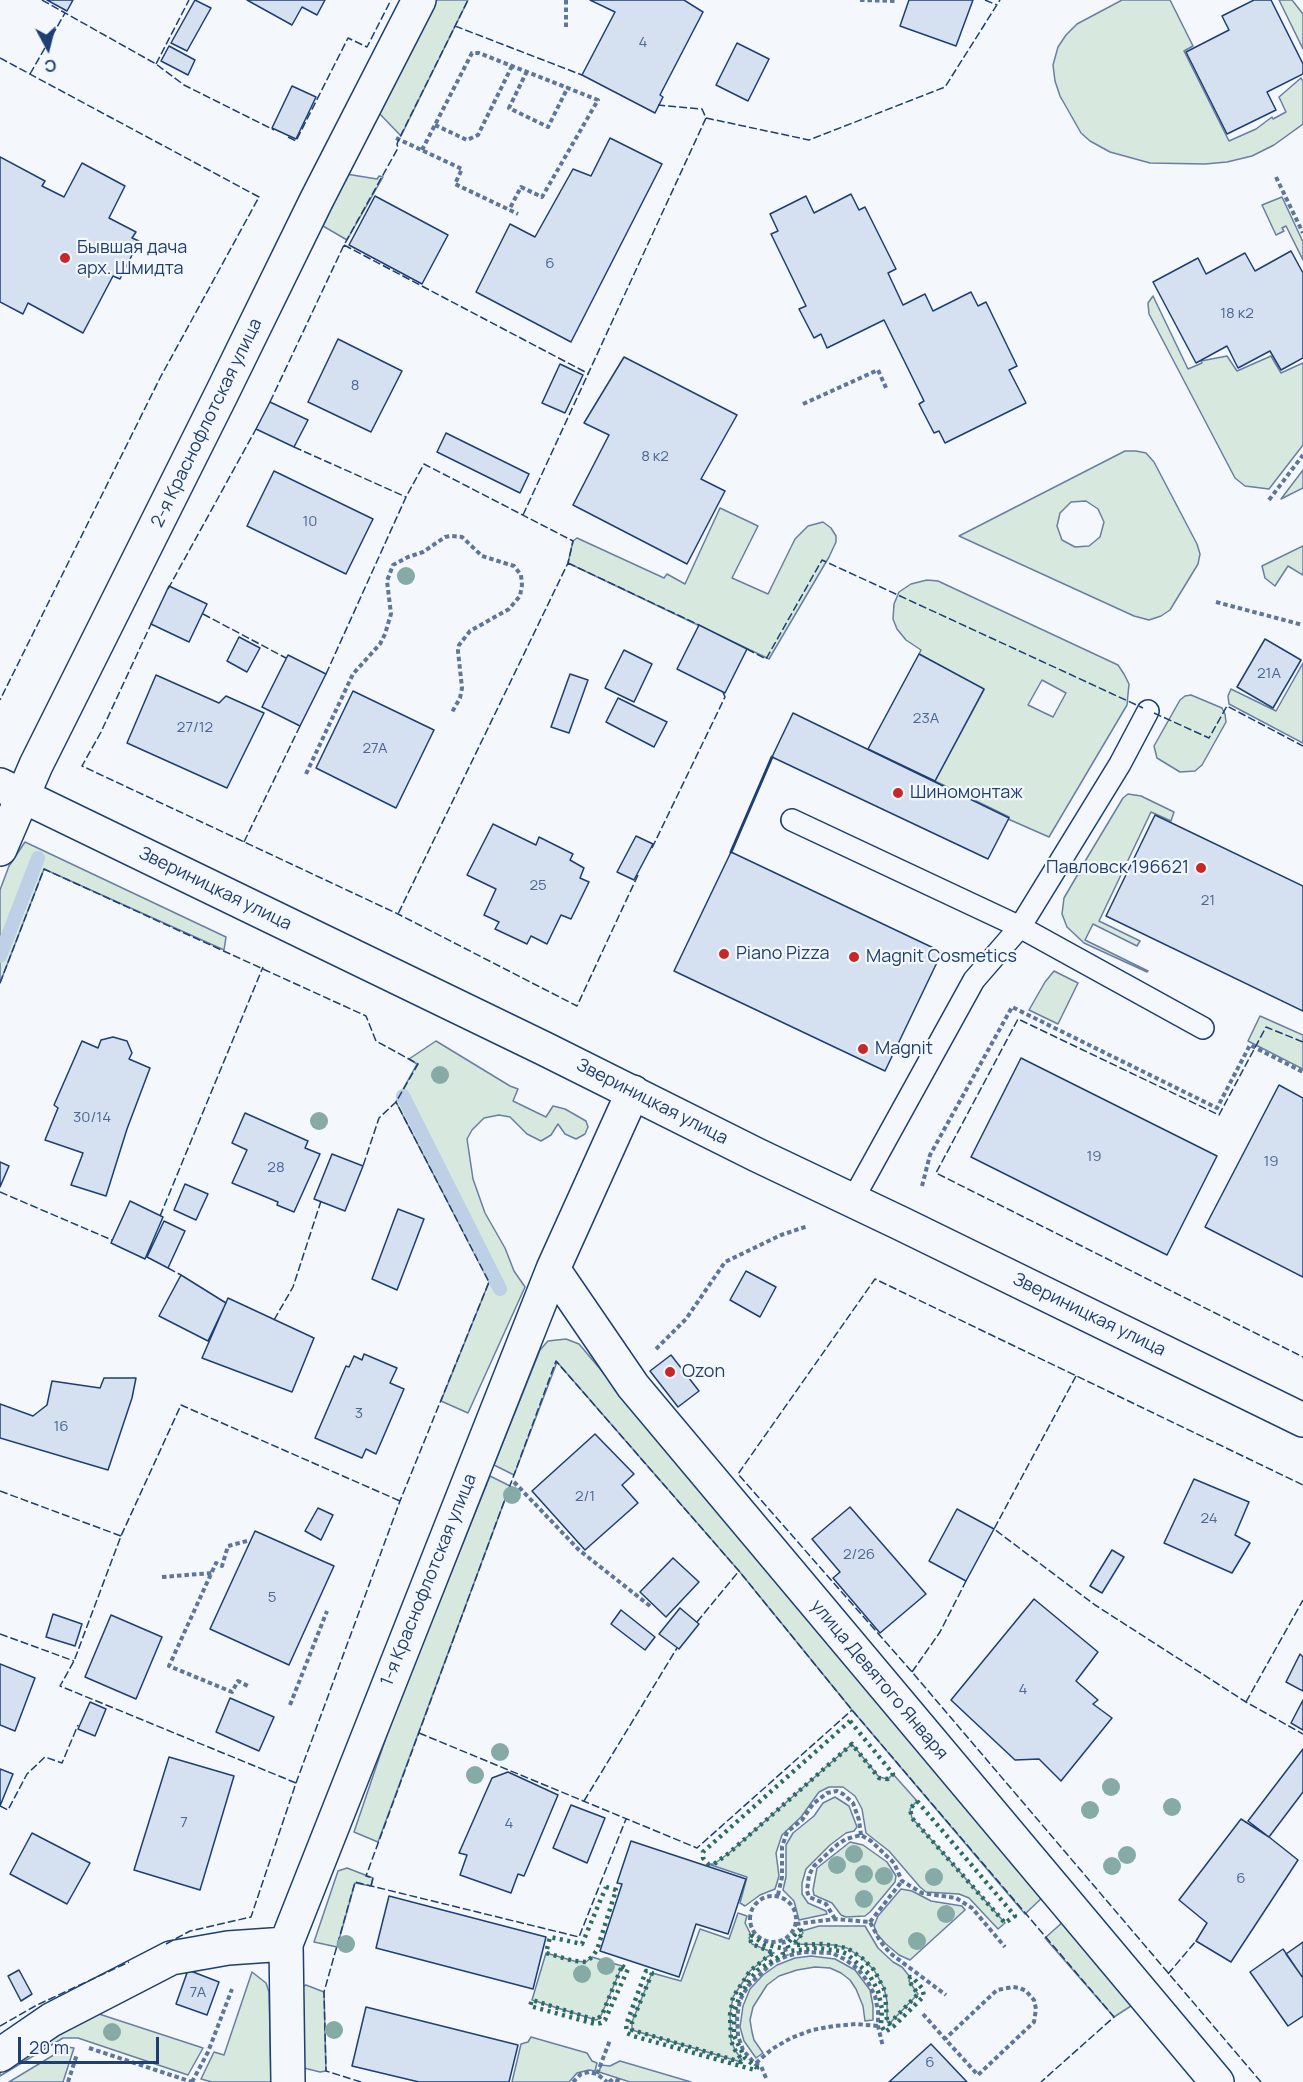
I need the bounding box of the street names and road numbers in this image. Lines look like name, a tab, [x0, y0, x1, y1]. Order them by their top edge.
street label: 2-я Краснофлотская улица	[147, 315, 267, 531]
street label: Звериницкая улица	[135, 843, 295, 935]
street label: Звериницкая улица	[573, 1054, 731, 1150]
street label: Звериницкая улица	[1009, 1269, 1169, 1361]
street label: 1-я Краснофлотская улица	[377, 1471, 481, 1689]
street label: улица Девятого Января	[806, 1596, 952, 1764]

